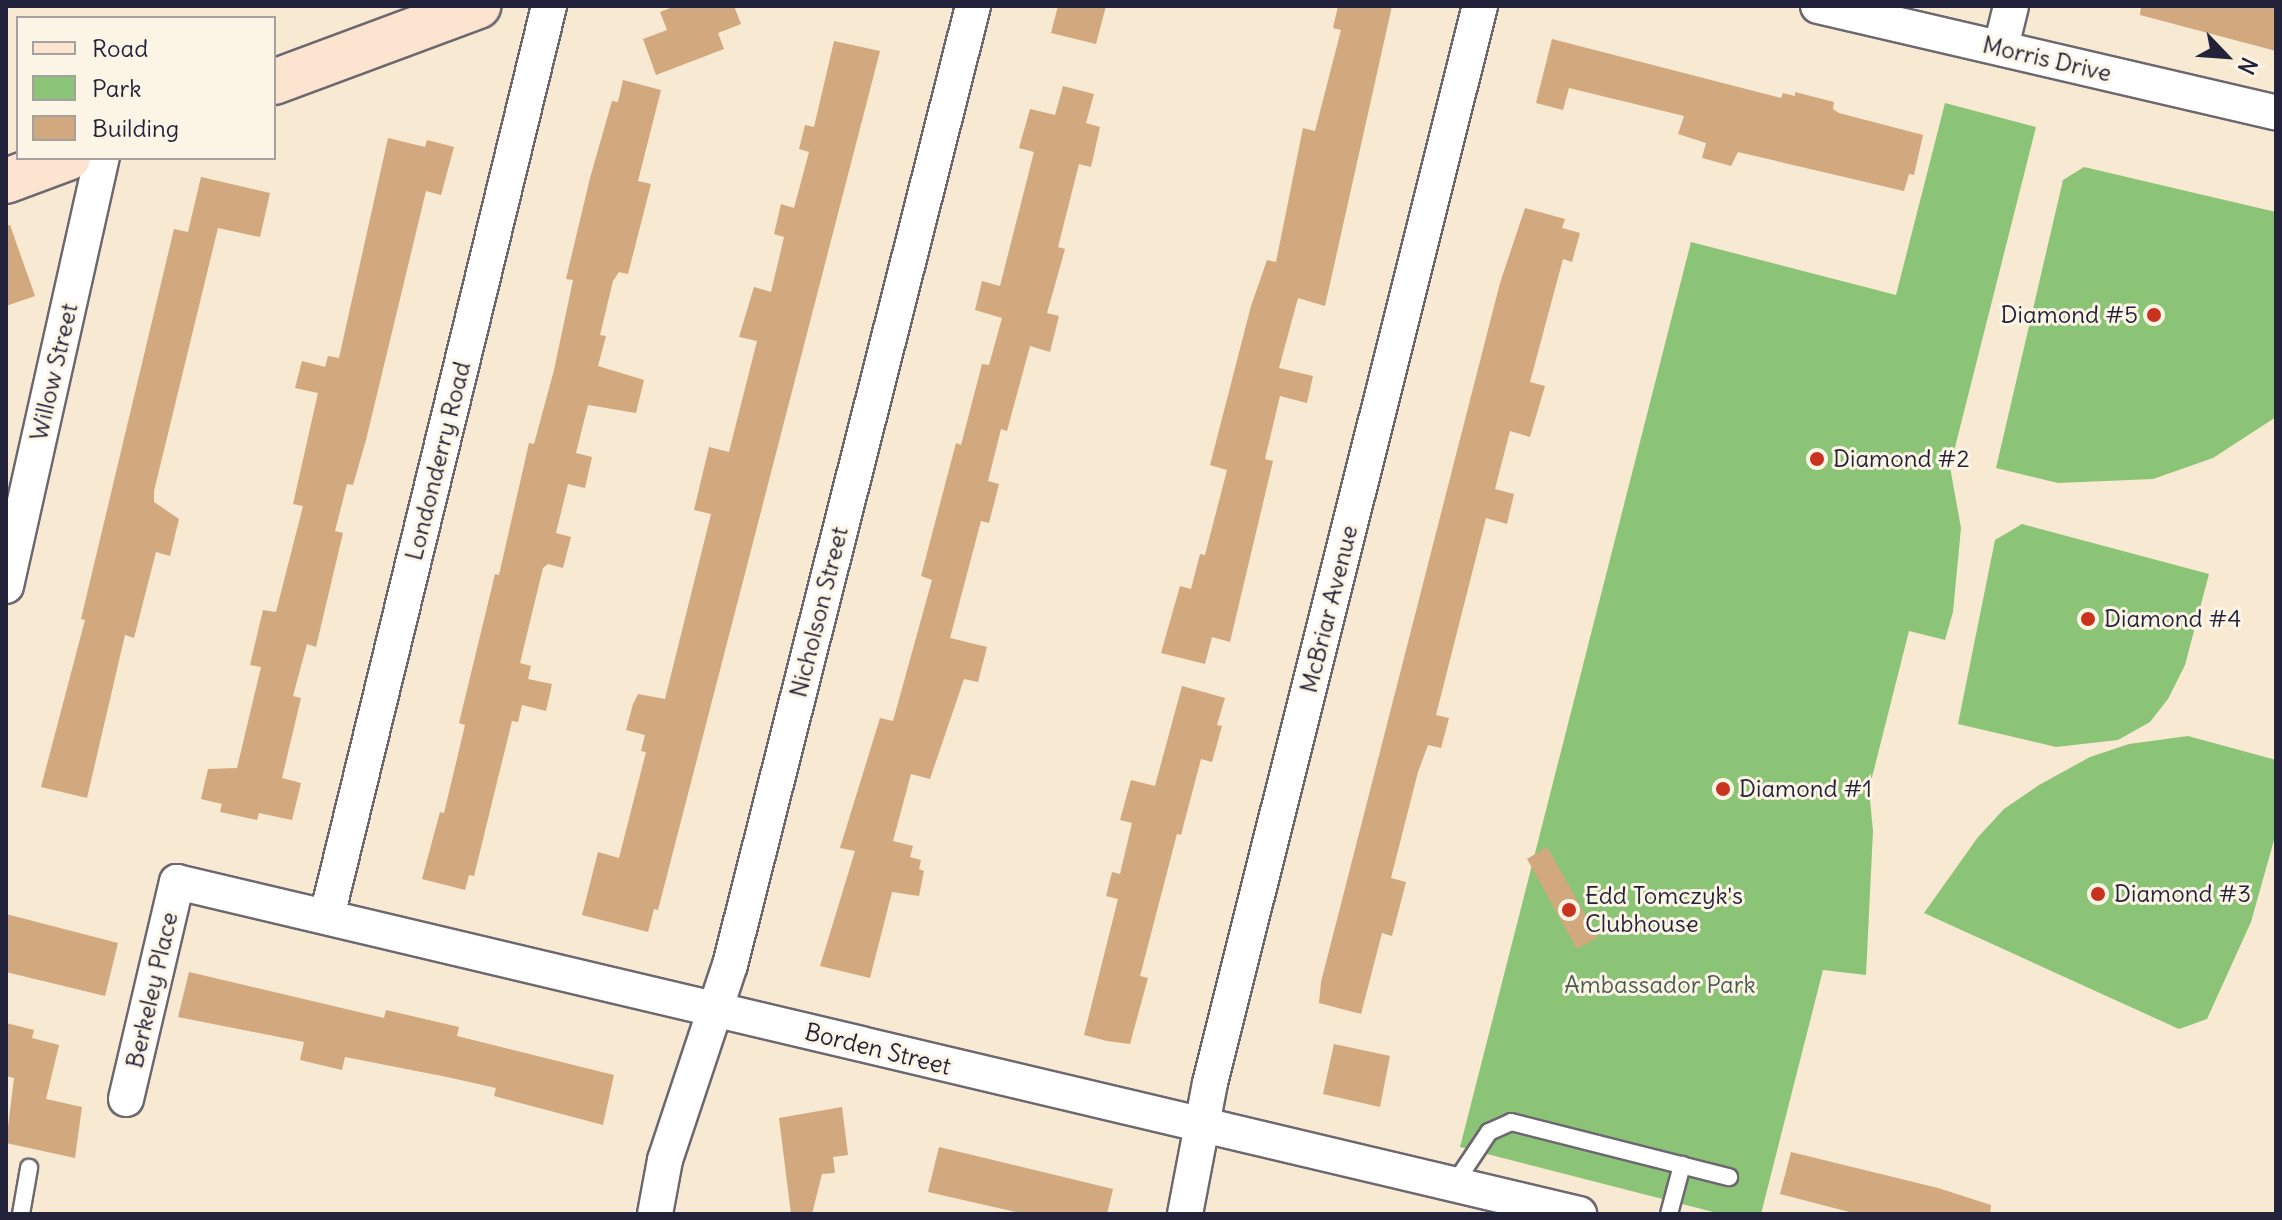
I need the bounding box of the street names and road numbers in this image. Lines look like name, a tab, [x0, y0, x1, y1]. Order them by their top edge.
street label: Morris Drive	[1980, 30, 2114, 88]
street label: Willow Street	[24, 301, 84, 443]
street label: Londonderry Road	[399, 359, 477, 563]
street label: McBriar Avenue	[1294, 522, 1364, 696]
street label: Nicholson Street	[784, 524, 854, 700]
street label: Berkeley Place	[120, 909, 184, 1071]
street label: Borden Street	[802, 1017, 954, 1081]

